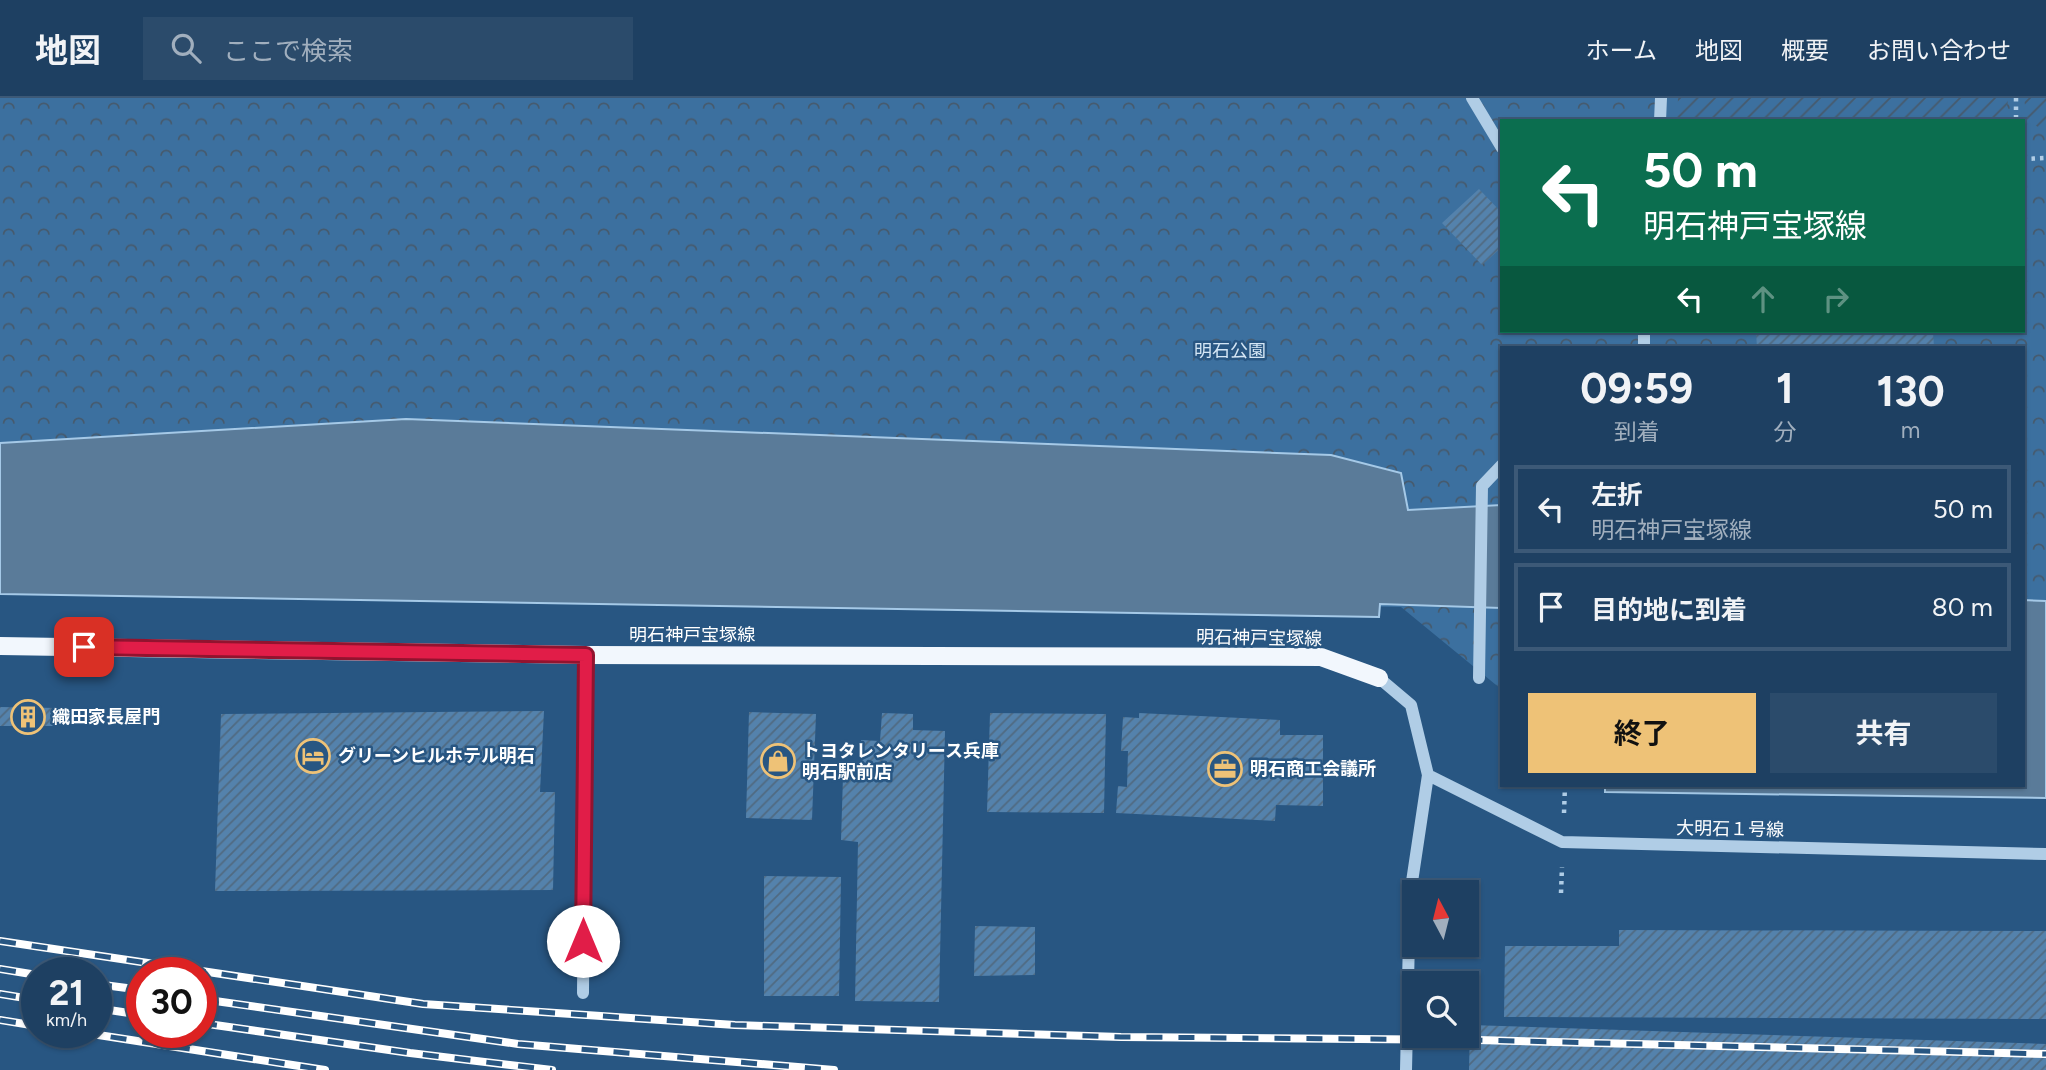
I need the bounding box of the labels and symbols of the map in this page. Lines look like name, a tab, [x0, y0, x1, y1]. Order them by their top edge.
park label: 明石公園	[1194, 340, 1266, 362]
pin	[54, 617, 114, 677]
street label: 明石神戸宝塚線	[629, 624, 755, 646]
street label: 明石神戸宝塚線	[1196, 626, 1322, 650]
building icon: 織田家長屋門	[9, 698, 47, 736]
place label: 織田家長屋門	[52, 706, 160, 728]
hotel icon: グリーンヒルホテル明石	[294, 737, 332, 775]
place label: トヨタレンタリース兵庫 明石駅前店	[802, 740, 999, 783]
shop icon: トヨタレンタリース兵庫 明石駅前店	[759, 742, 797, 780]
place label: グリーンヒルホテル明石	[338, 745, 535, 767]
office icon: 明石商工会議所	[1206, 750, 1244, 788]
place label: 明石商工会議所	[1250, 758, 1376, 780]
street label: 大明石１号線	[1676, 817, 1784, 841]
north arrow	[1402, 880, 1479, 957]
position arrow	[546, 904, 620, 978]
speed limit sign: 30	[126, 957, 217, 1048]

